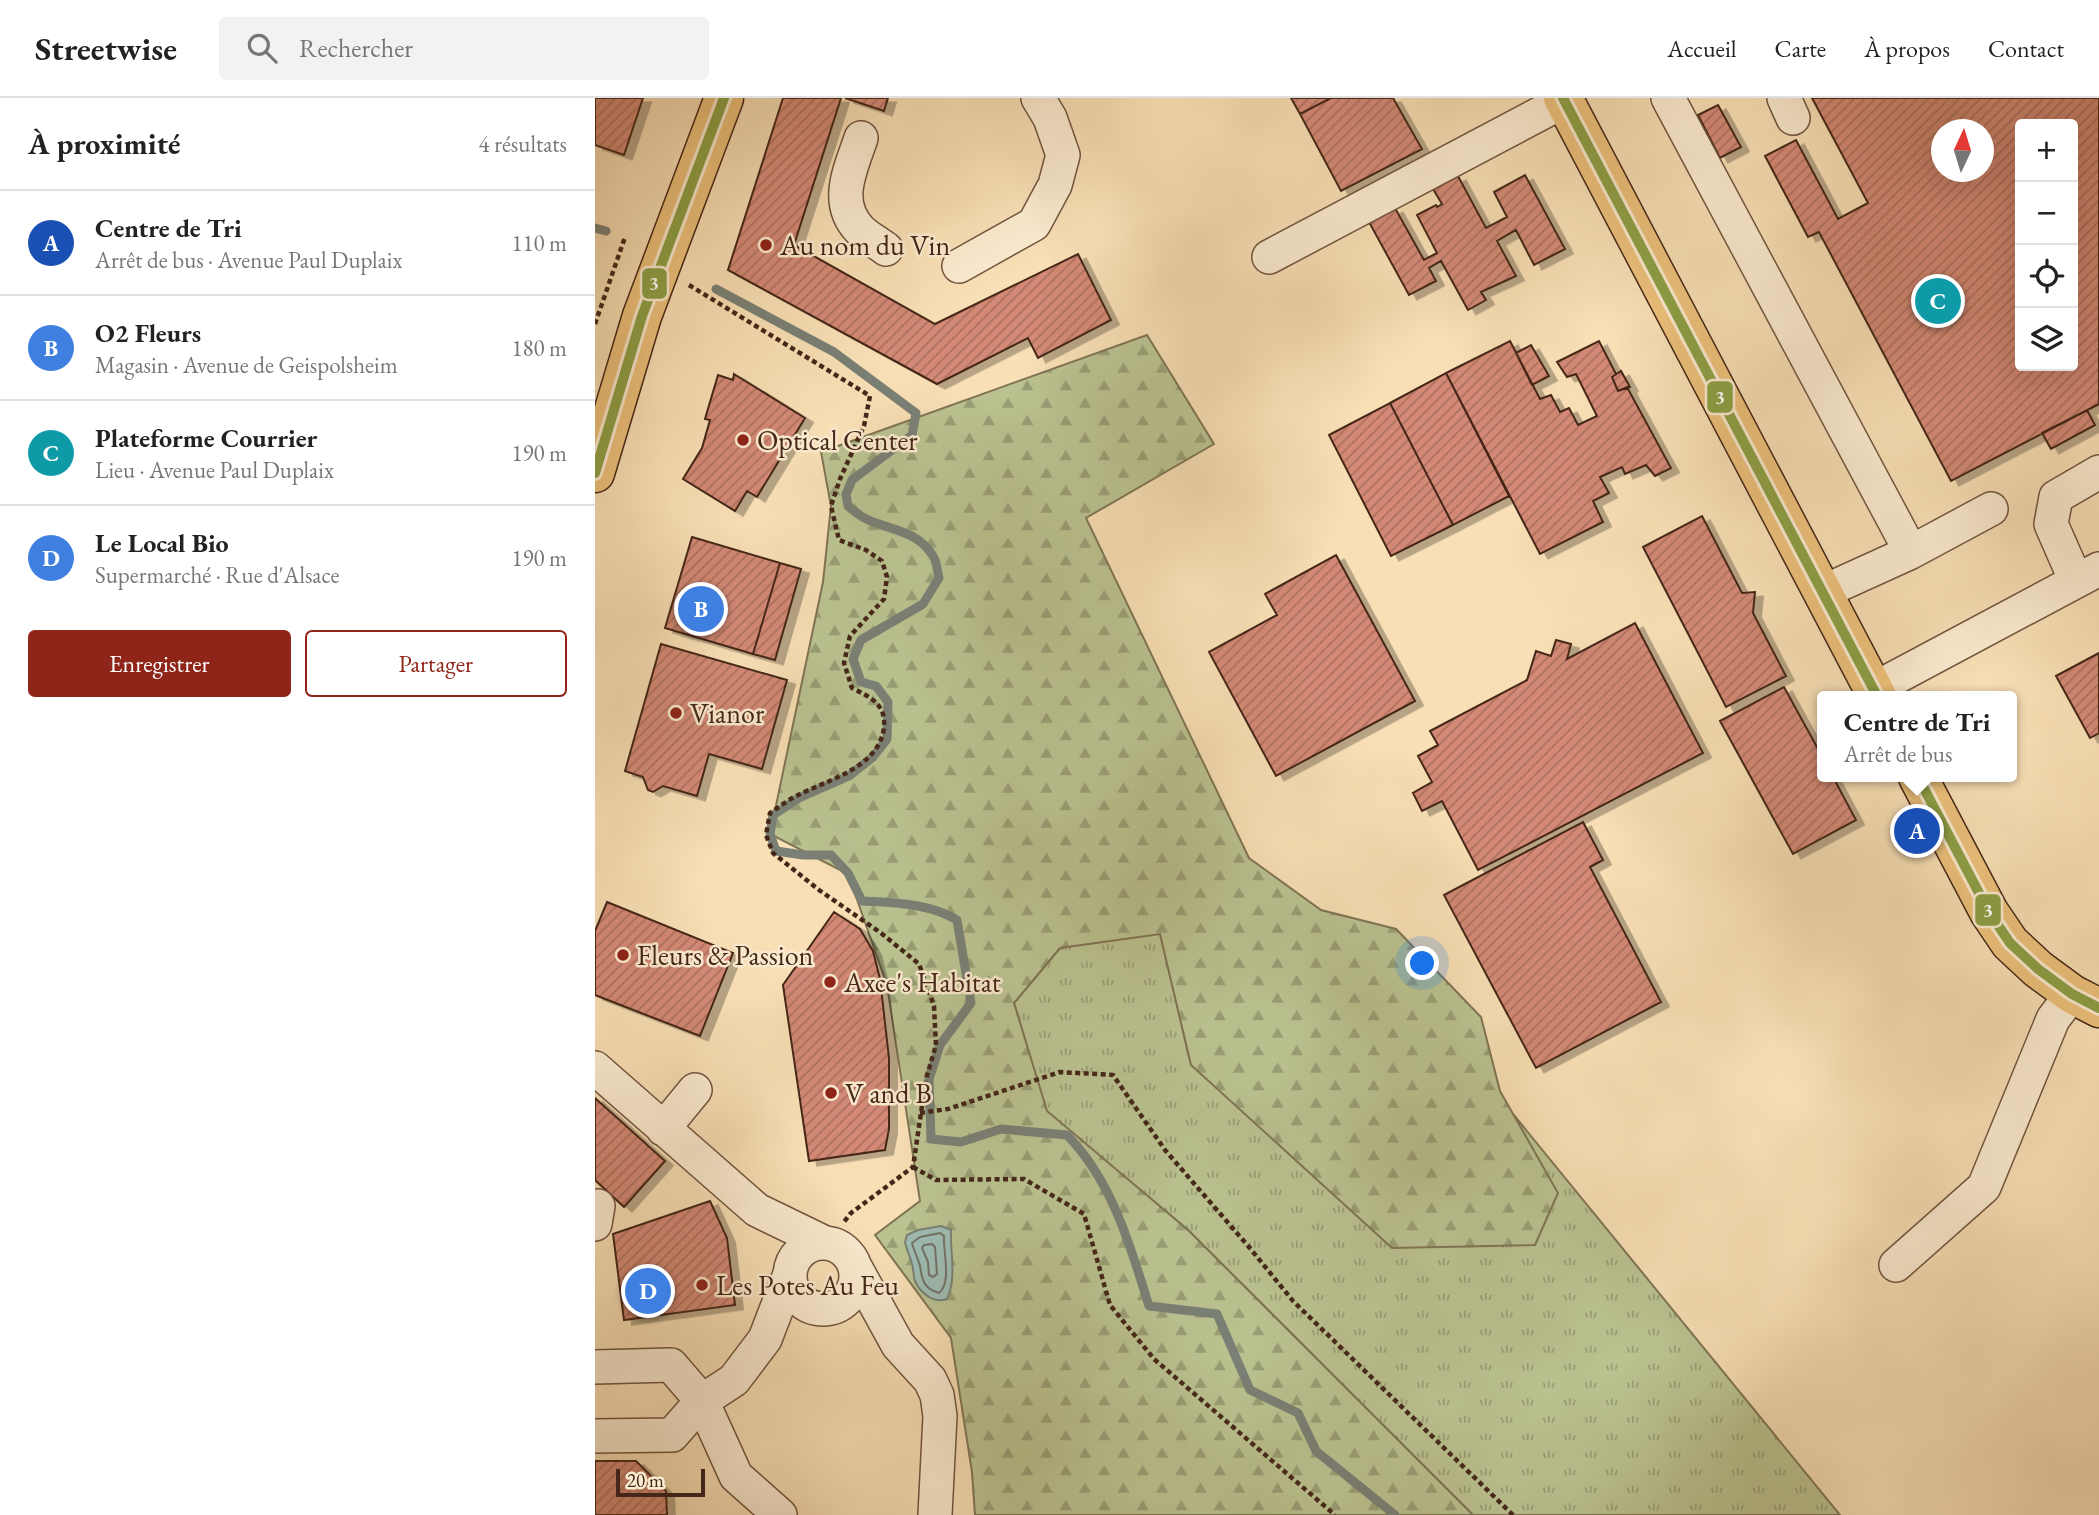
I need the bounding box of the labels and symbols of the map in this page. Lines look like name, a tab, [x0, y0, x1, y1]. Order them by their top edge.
north arrow	[1931, 119, 1994, 182]
place label: Au nom du Vin	[779, 227, 950, 263]
marker: Au nom du Vin	[758, 237, 774, 253]
line badge: 3	[641, 267, 668, 300]
text: 3	[649, 271, 659, 296]
pin: C	[1915, 275, 1961, 327]
line badge: 3	[1706, 380, 1734, 414]
text: 3	[1715, 385, 1725, 410]
place label: Optical Center	[757, 422, 918, 458]
marker: Optical Center	[735, 432, 751, 448]
pin: B	[678, 583, 724, 635]
place label: Vianor	[690, 695, 765, 731]
marker: Vianor	[668, 705, 684, 721]
pin: A	[1894, 805, 1940, 857]
line badge: 3	[1974, 893, 2002, 927]
text: 3	[1983, 898, 1993, 923]
place label: Fleurs & Passion	[637, 937, 814, 973]
your location	[1405, 946, 1439, 980]
marker: Fleurs & Passion	[615, 947, 631, 963]
place label: Axce's Habitat	[843, 964, 1001, 1000]
marker: Axce's Habitat	[822, 974, 838, 990]
place label: V and B	[845, 1075, 932, 1111]
marker: V and B	[823, 1085, 839, 1101]
pin: D	[625, 1265, 671, 1317]
place label: Les Potes Au Feu	[716, 1267, 899, 1303]
marker: Les Potes Au Feu	[694, 1277, 710, 1293]
scale bar	[616, 1466, 705, 1498]

